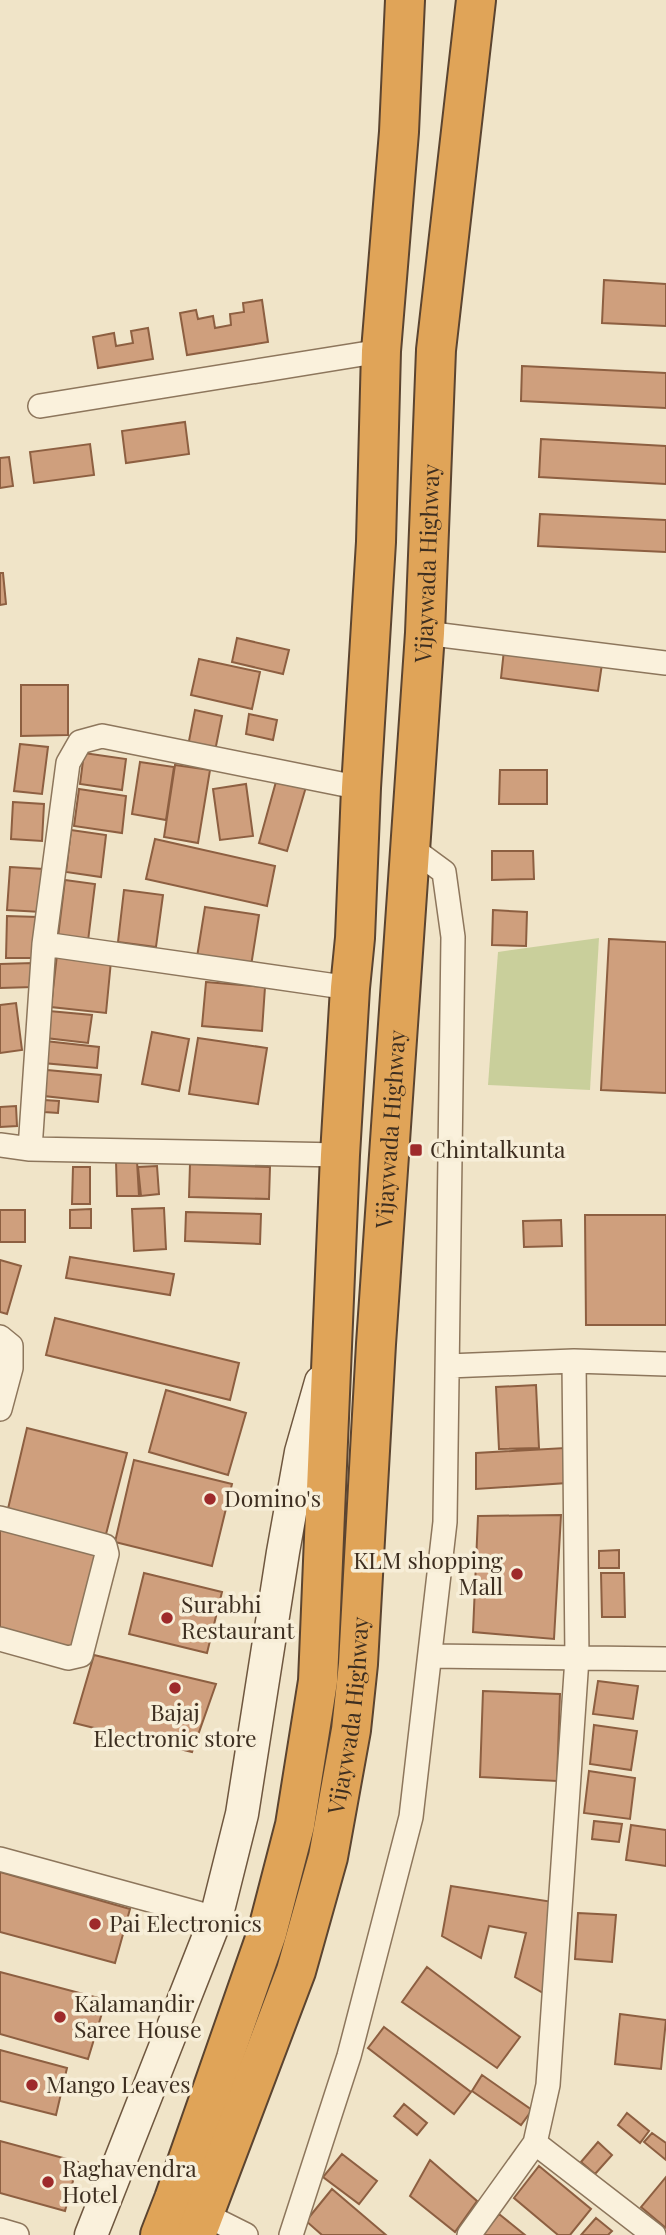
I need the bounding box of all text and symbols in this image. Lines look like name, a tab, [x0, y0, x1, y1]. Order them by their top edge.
street label: Vijaywada Highway	[406, 463, 446, 665]
street label: Vijaywada Highway	[367, 1028, 412, 1230]
place label: Chintalkunta	[430, 1133, 566, 1164]
marker: Chintalkunta	[408, 1142, 424, 1158]
place label: Domino's	[224, 1482, 321, 1513]
marker: Domino's	[202, 1491, 218, 1507]
place label: KLM shopping Mall	[353, 1544, 503, 1601]
marker: KLM shopping Mall	[509, 1566, 525, 1582]
place label: Surabhi Restaurant	[181, 1588, 295, 1645]
marker: Surabhi Restaurant	[159, 1610, 175, 1626]
street label: Vijaywada Highway	[319, 1615, 375, 1817]
marker: Bajaj Electronic store	[167, 1680, 183, 1696]
place label: Bajaj Electronic store	[93, 1696, 257, 1753]
place label: Pai Electronics	[109, 1907, 262, 1938]
marker: Pai Electronics	[87, 1916, 103, 1932]
place label: Kalamandir Saree House	[74, 1987, 202, 2044]
marker: Kalamandir Saree House	[52, 2009, 68, 2025]
place label: Mango Leaves	[46, 2068, 191, 2099]
marker: Mango Leaves	[24, 2077, 40, 2093]
place label: Raghavendra Hotel	[62, 2152, 197, 2209]
marker: Raghavendra Hotel	[40, 2174, 56, 2190]

